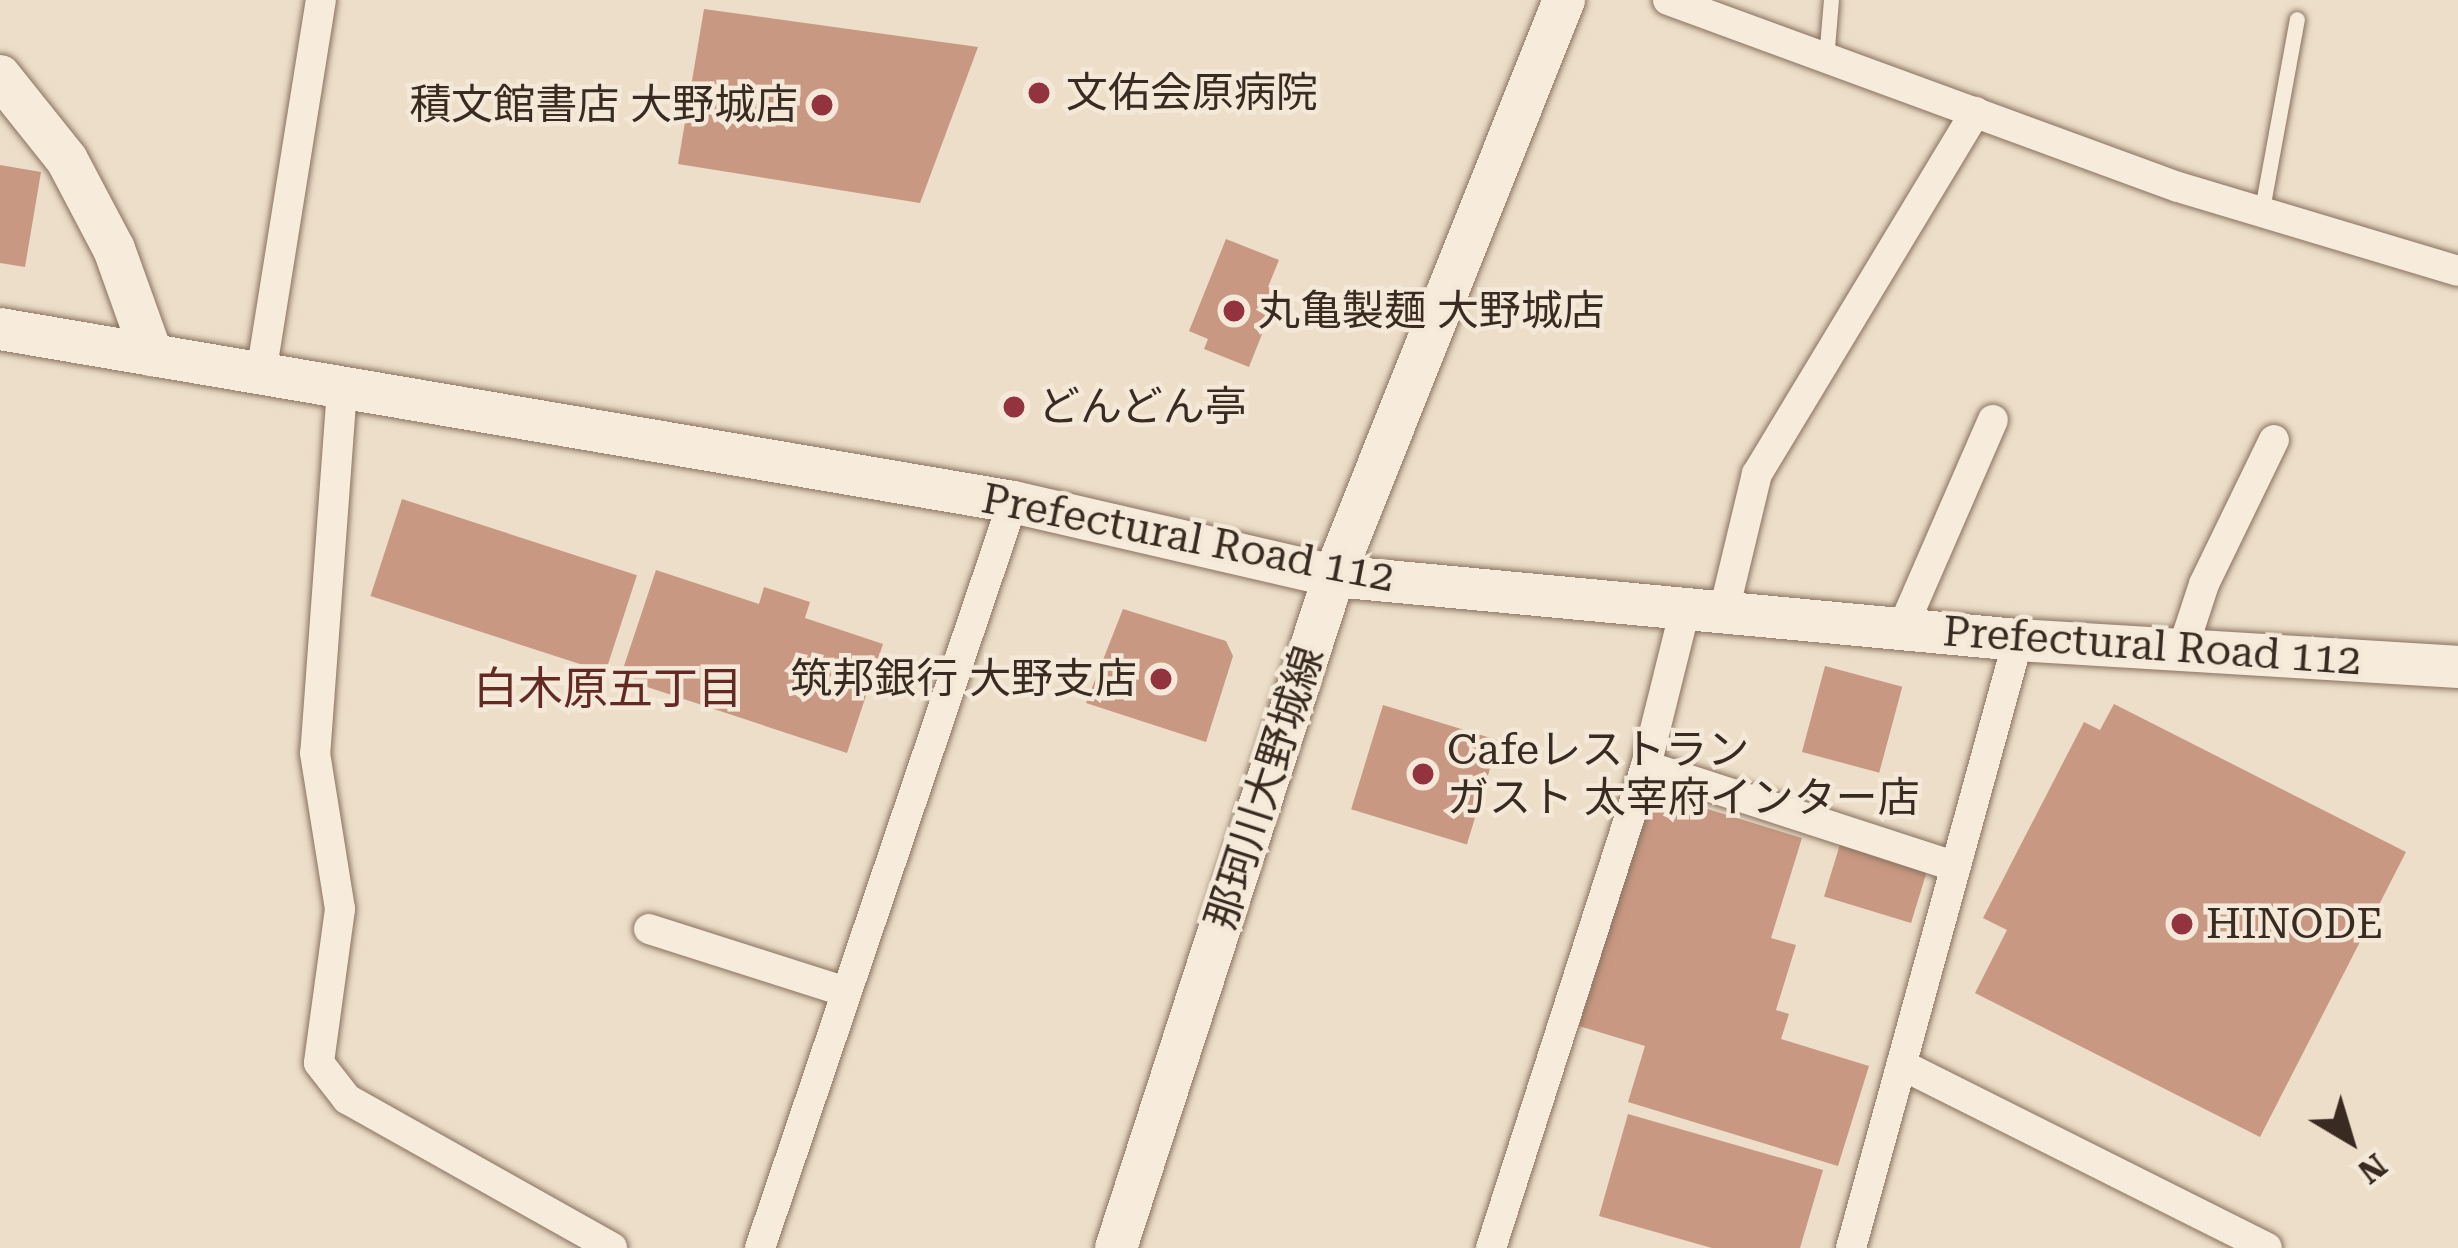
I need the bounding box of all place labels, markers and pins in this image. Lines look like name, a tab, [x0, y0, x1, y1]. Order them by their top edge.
place label: 文佑会原病院	[1066, 68, 1318, 118]
marker: 文佑会原病院	[1023, 77, 1055, 109]
place label: 積文館書店 大野城店	[409, 80, 798, 130]
marker: 積文館書店 大野城店	[809, 92, 835, 118]
place label: 丸亀製麺 大野城店	[1258, 286, 1605, 336]
marker: 丸亀製麺 大野城店	[1221, 298, 1247, 324]
place label: どんどん亭	[1038, 382, 1248, 432]
marker: どんどん亭	[1001, 394, 1027, 420]
place label: 筑邦銀行 大野支店	[790, 654, 1137, 704]
marker: 筑邦銀行 大野支店	[1148, 666, 1174, 692]
place label: Cafeレストラン ガスト 太宰府インター店	[1447, 725, 1920, 824]
marker: Cafeレストラン ガスト 太宰府インター店	[1410, 761, 1436, 787]
place label: HINODE	[2206, 899, 2383, 949]
marker: HINODE	[2169, 911, 2195, 937]

